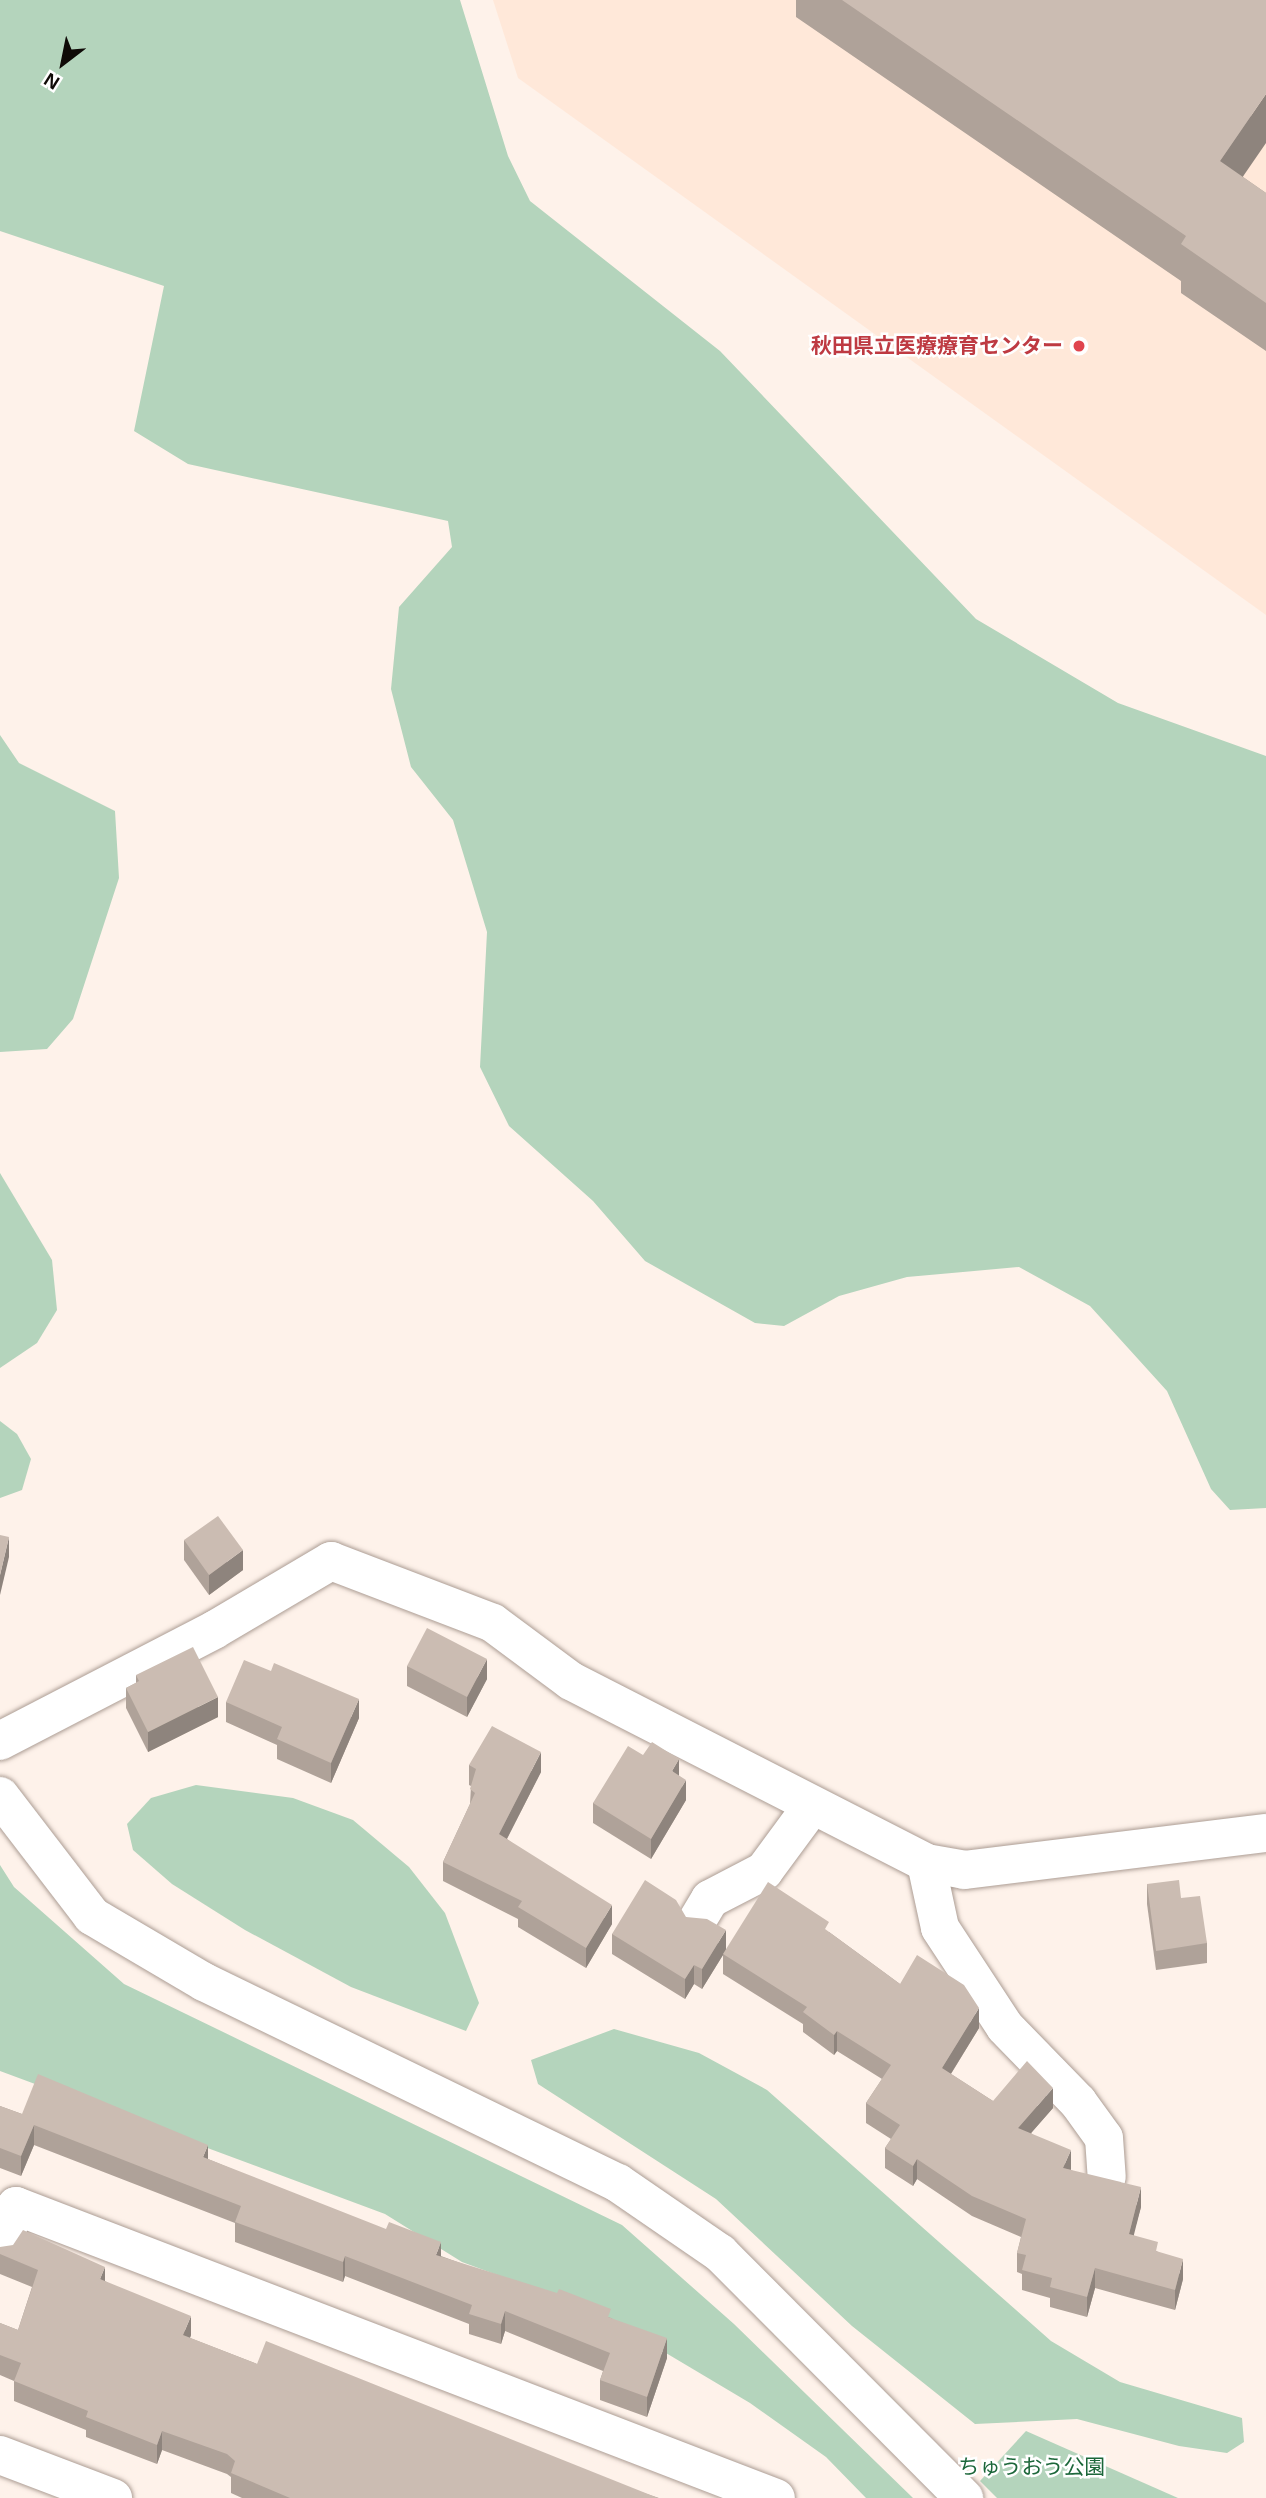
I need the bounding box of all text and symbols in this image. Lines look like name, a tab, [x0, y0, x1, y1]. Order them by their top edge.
north arrow	[28, 28, 98, 98]
text: N	[40, 69, 63, 94]
place label: 秋田県立医療療育センター	[811, 333, 1063, 359]
marker: 秋田県立医療療育センター	[1069, 336, 1089, 356]
park label: ちゅうおう公園	[959, 2454, 1105, 2480]

